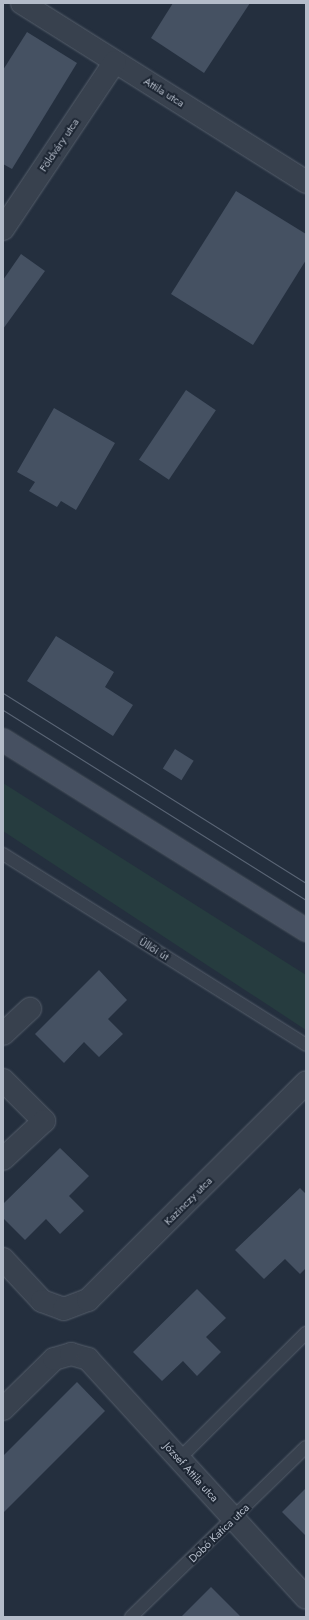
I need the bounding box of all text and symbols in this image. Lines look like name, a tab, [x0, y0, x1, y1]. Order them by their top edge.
street label: Attila utca	[141, 74, 187, 110]
street label: Földváry utca	[36, 116, 82, 174]
street label: Üllői út	[137, 935, 171, 963]
street label: Kazinczy utca	[161, 1174, 215, 1228]
street label: József Attila utca	[161, 1440, 221, 1504]
street label: Dobó Katica utca	[186, 1501, 252, 1565]

